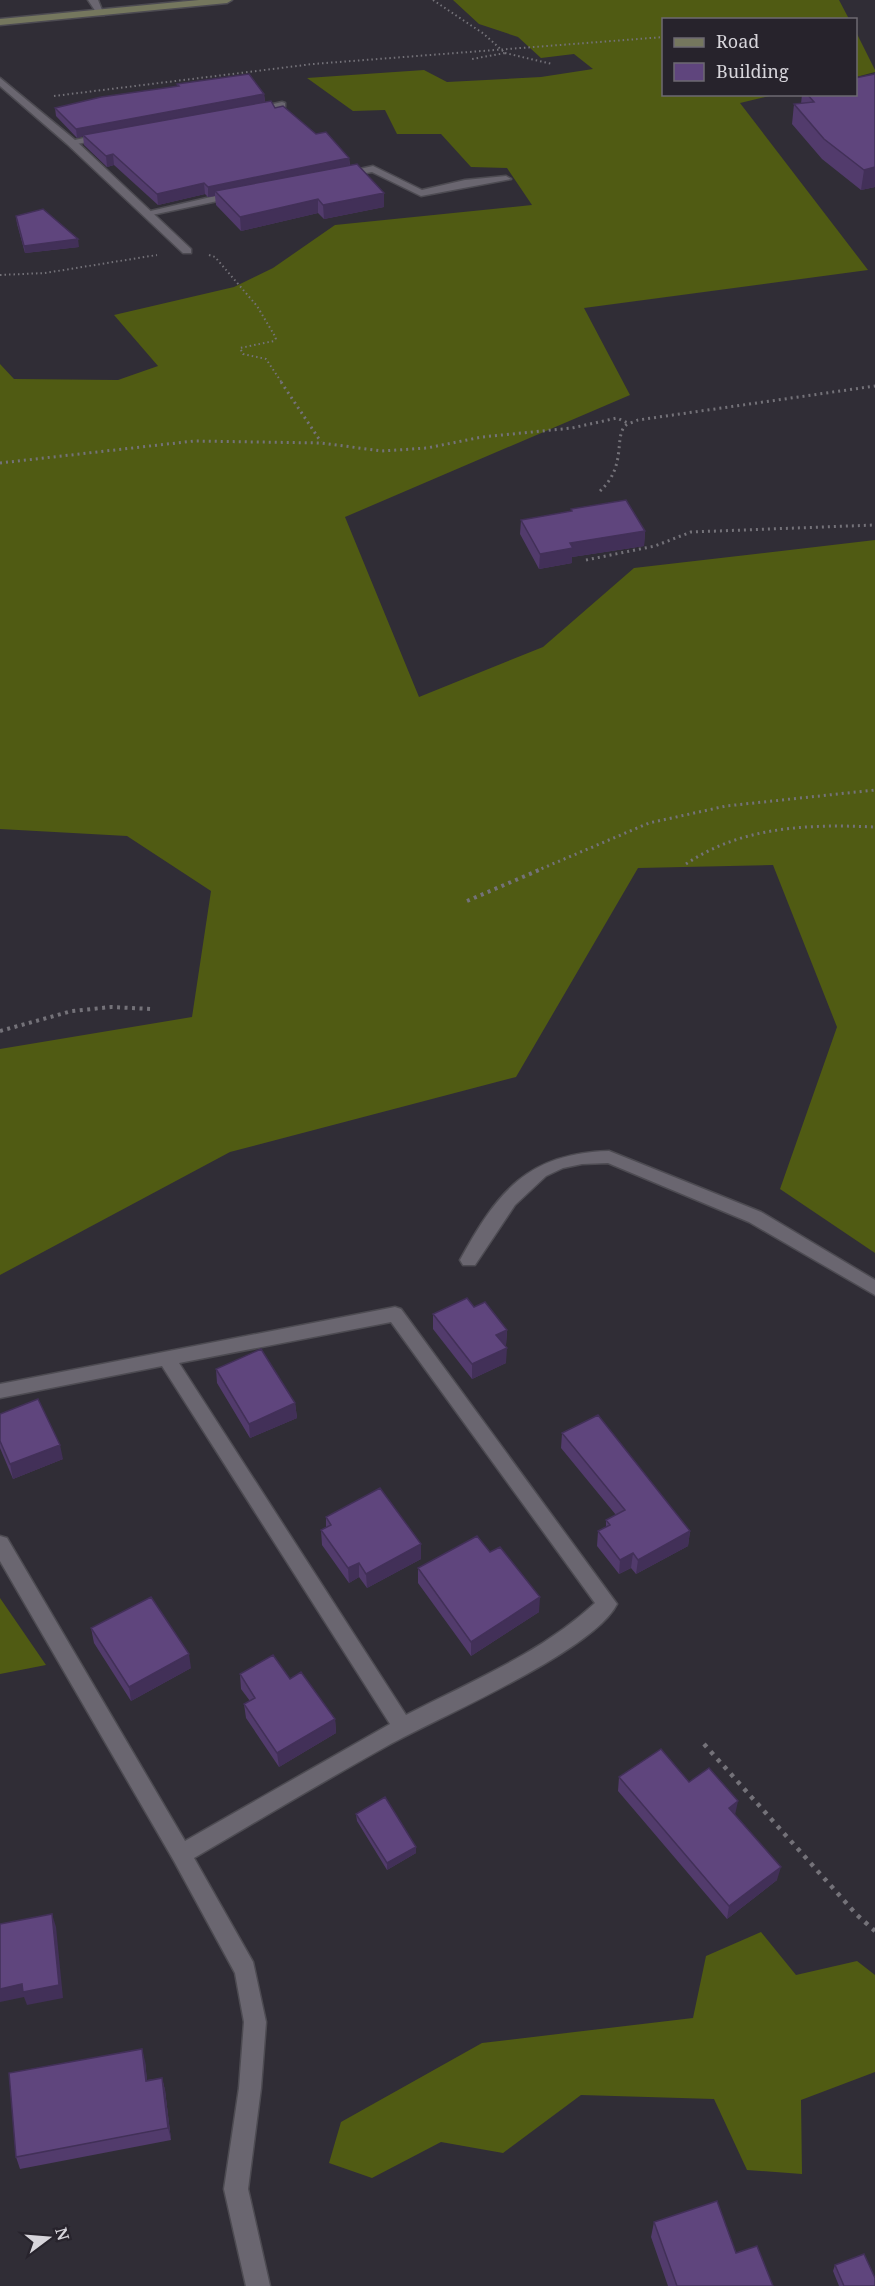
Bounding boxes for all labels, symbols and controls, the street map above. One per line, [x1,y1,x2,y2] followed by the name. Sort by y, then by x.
[662,18,857,96] legend
[716,29,759,53] text: Road
[716,59,789,83] text: Building
[18,2208,78,2268] north arrow
[50,2225,75,2243] text: N

